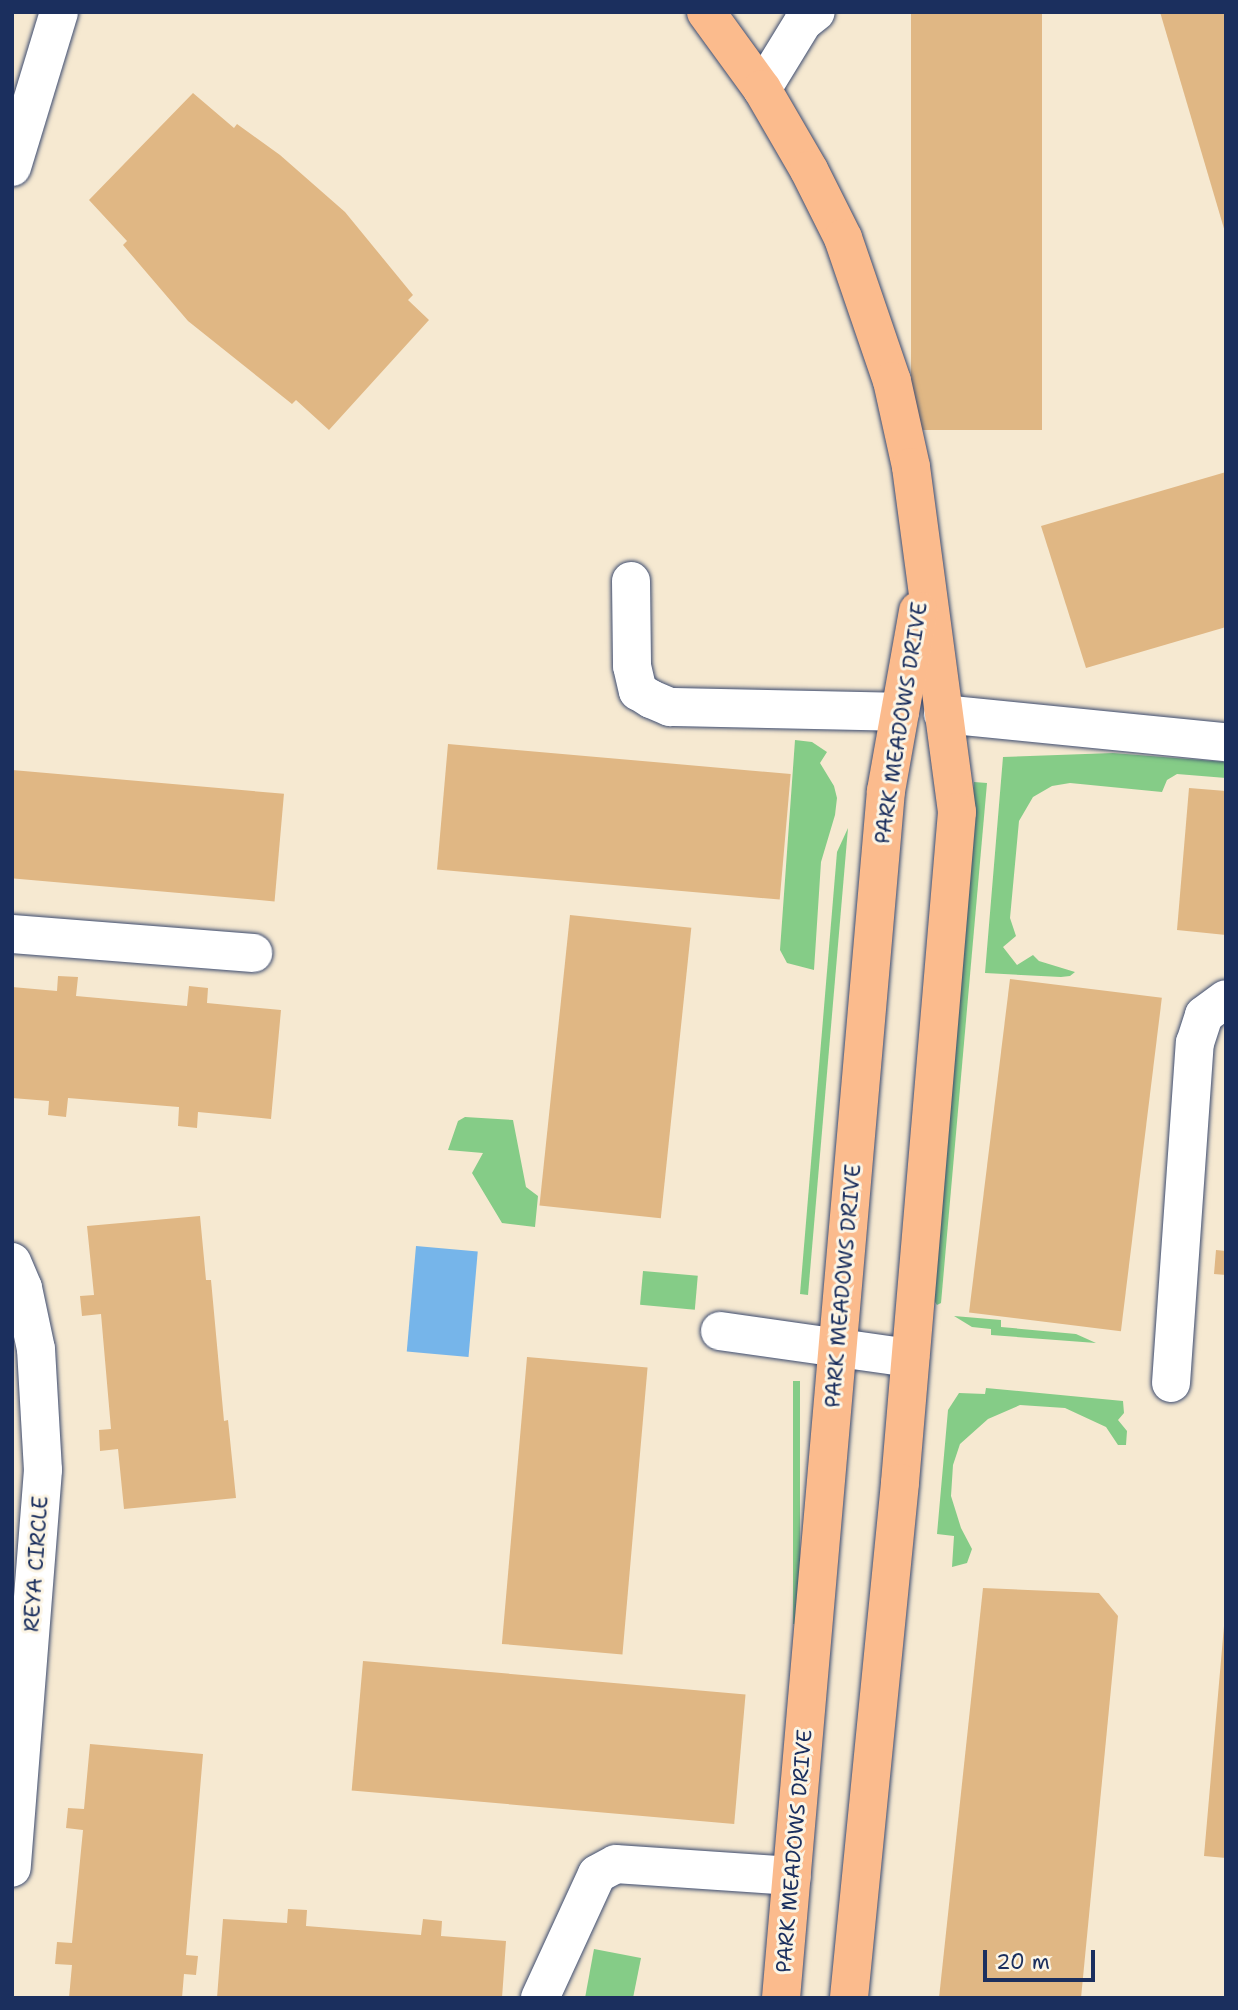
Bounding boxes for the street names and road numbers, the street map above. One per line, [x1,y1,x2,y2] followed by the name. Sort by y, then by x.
[869,600,933,846] street label: PARK MEADOWS DRIVE
[820,1163,866,1409] street label: PARK MEADOWS DRIVE
[19,1495,53,1633] street label: REYA CIRCLE
[771,1728,817,1974] street label: PARK MEADOWS DRIVE

